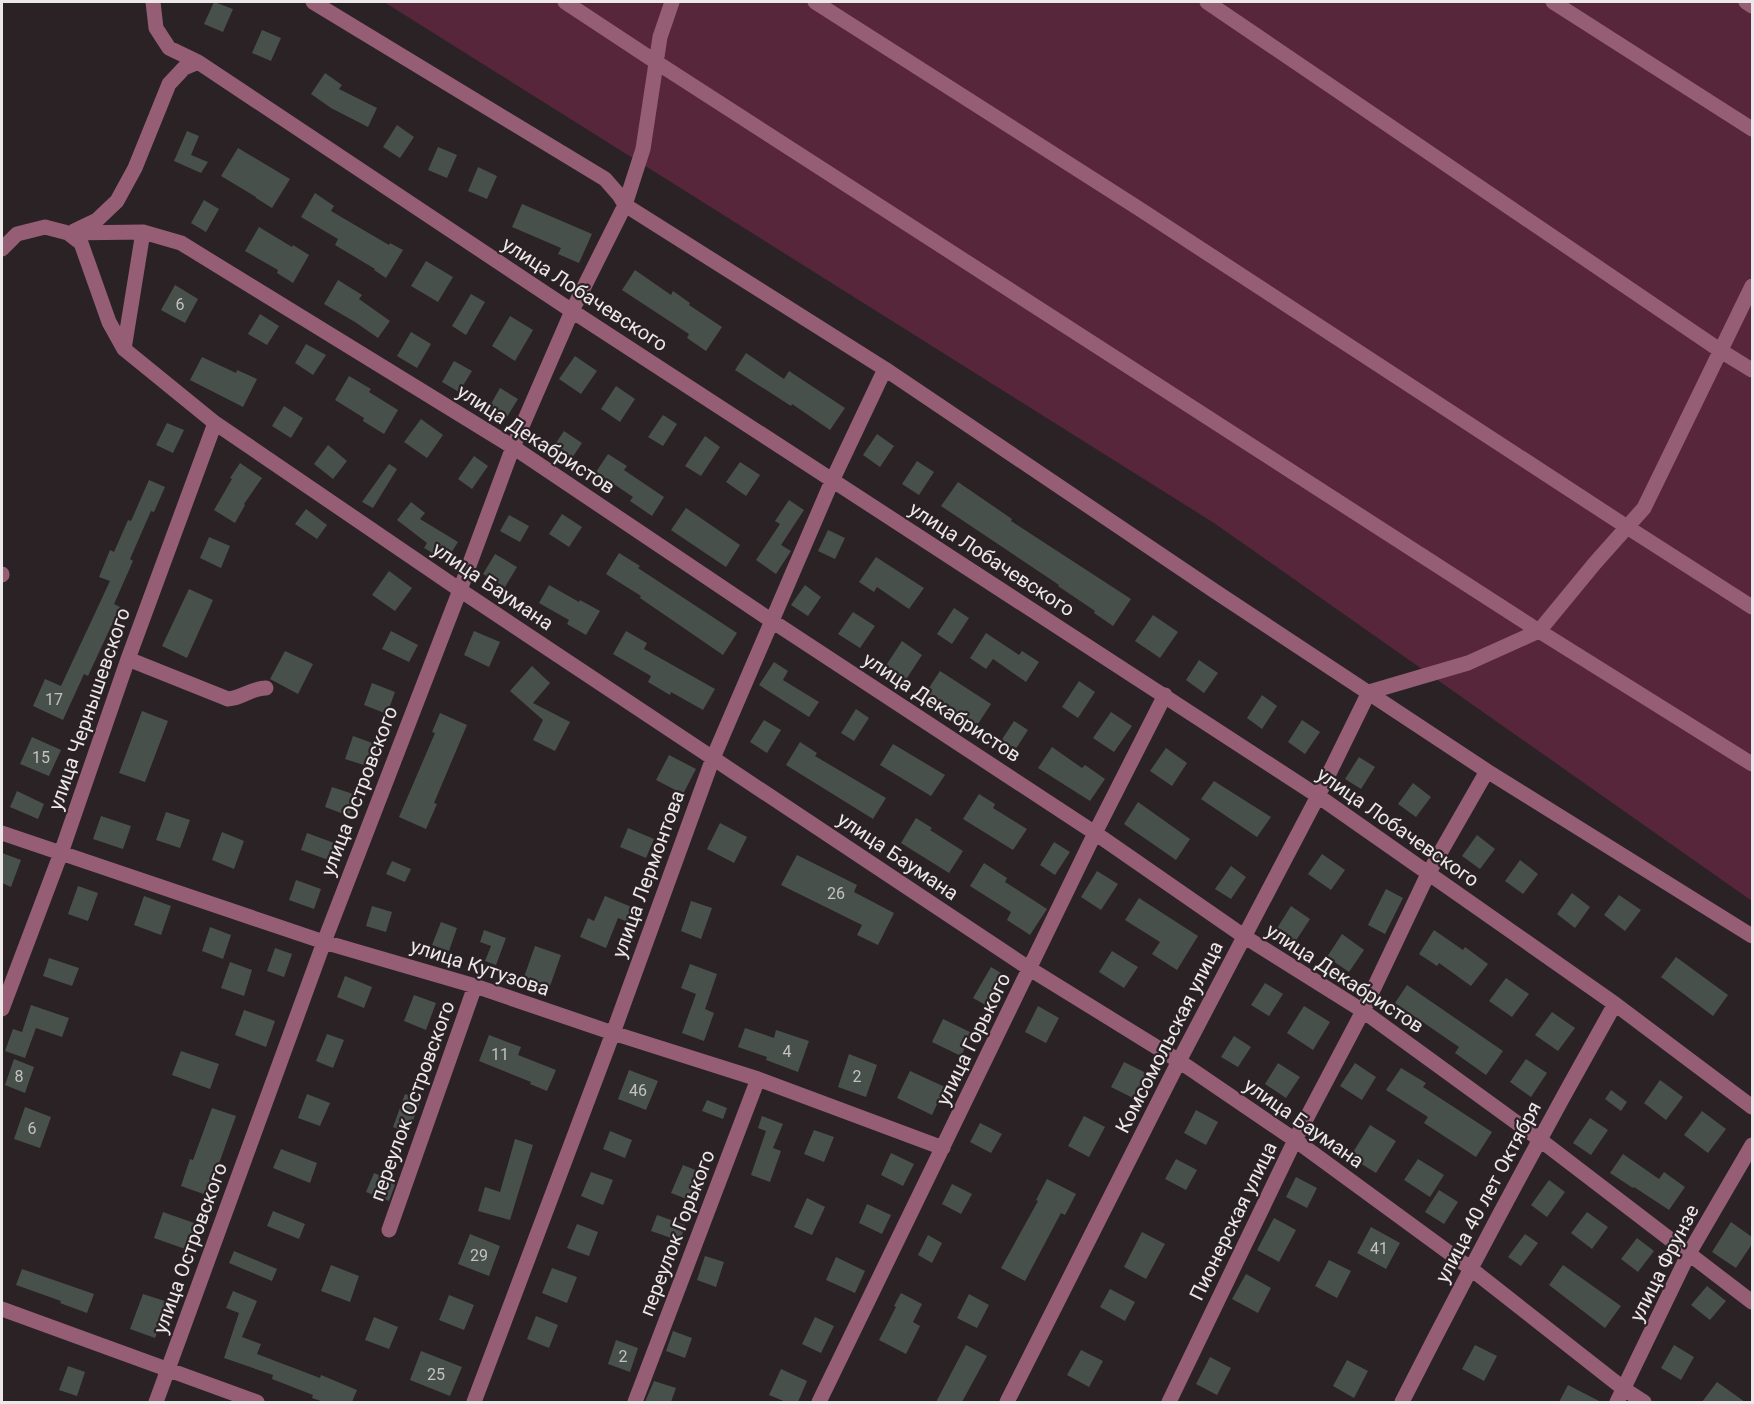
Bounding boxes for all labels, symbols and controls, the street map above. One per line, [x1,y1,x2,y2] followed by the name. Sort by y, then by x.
[498,232,672,356] street label: улица Лобачевского
[176,295,185,314] house number: 6
[453,379,619,499] street label: улица Декабристов
[905,497,1079,621] street label: улица Лобачевского
[428,537,558,635] street label: улица Баумана
[43,605,135,813] street label: улица Чернышевского
[859,647,1025,767] street label: улица Декабристов
[45,690,63,709] house number: 17
[316,703,402,879] street label: улица Островского
[32,748,50,767] house number: 15
[1312,762,1484,892] street label: улица Лобачевского
[607,787,689,961] street label: улица Лермонтова
[833,807,963,905] street label: улица Баумана
[827,884,845,903] house number: 26
[1262,918,1428,1038] street label: улица Декабристов
[407,933,553,1001] street label: улица Кутузова
[1110,937,1228,1137] street label: Комсомольская улица
[931,969,1015,1109] street label: улица Горького
[365,997,459,1205] street label: переулок Островского
[783,1042,792,1061] house number: 4
[491,1045,509,1064] house number: 11
[15,1067,24,1086] house number: 8
[853,1067,862,1086] house number: 2
[1239,1073,1369,1173] street label: улица Баумана
[629,1081,647,1100] house number: 46
[1430,1097,1546,1287] street label: улица 40 лет Октября
[28,1119,37,1138] house number: 6
[1184,1138,1282,1304] street label: Пионерская улица
[634,1147,720,1319] street label: переулок Горького
[148,1159,232,1337] street label: улица Островского
[1624,1200,1704,1326] street label: улица Фрунзе
[1370,1239,1388,1258] house number: 41
[470,1246,488,1265] house number: 29
[619,1347,628,1366] house number: 2
[427,1365,445,1384] house number: 25

